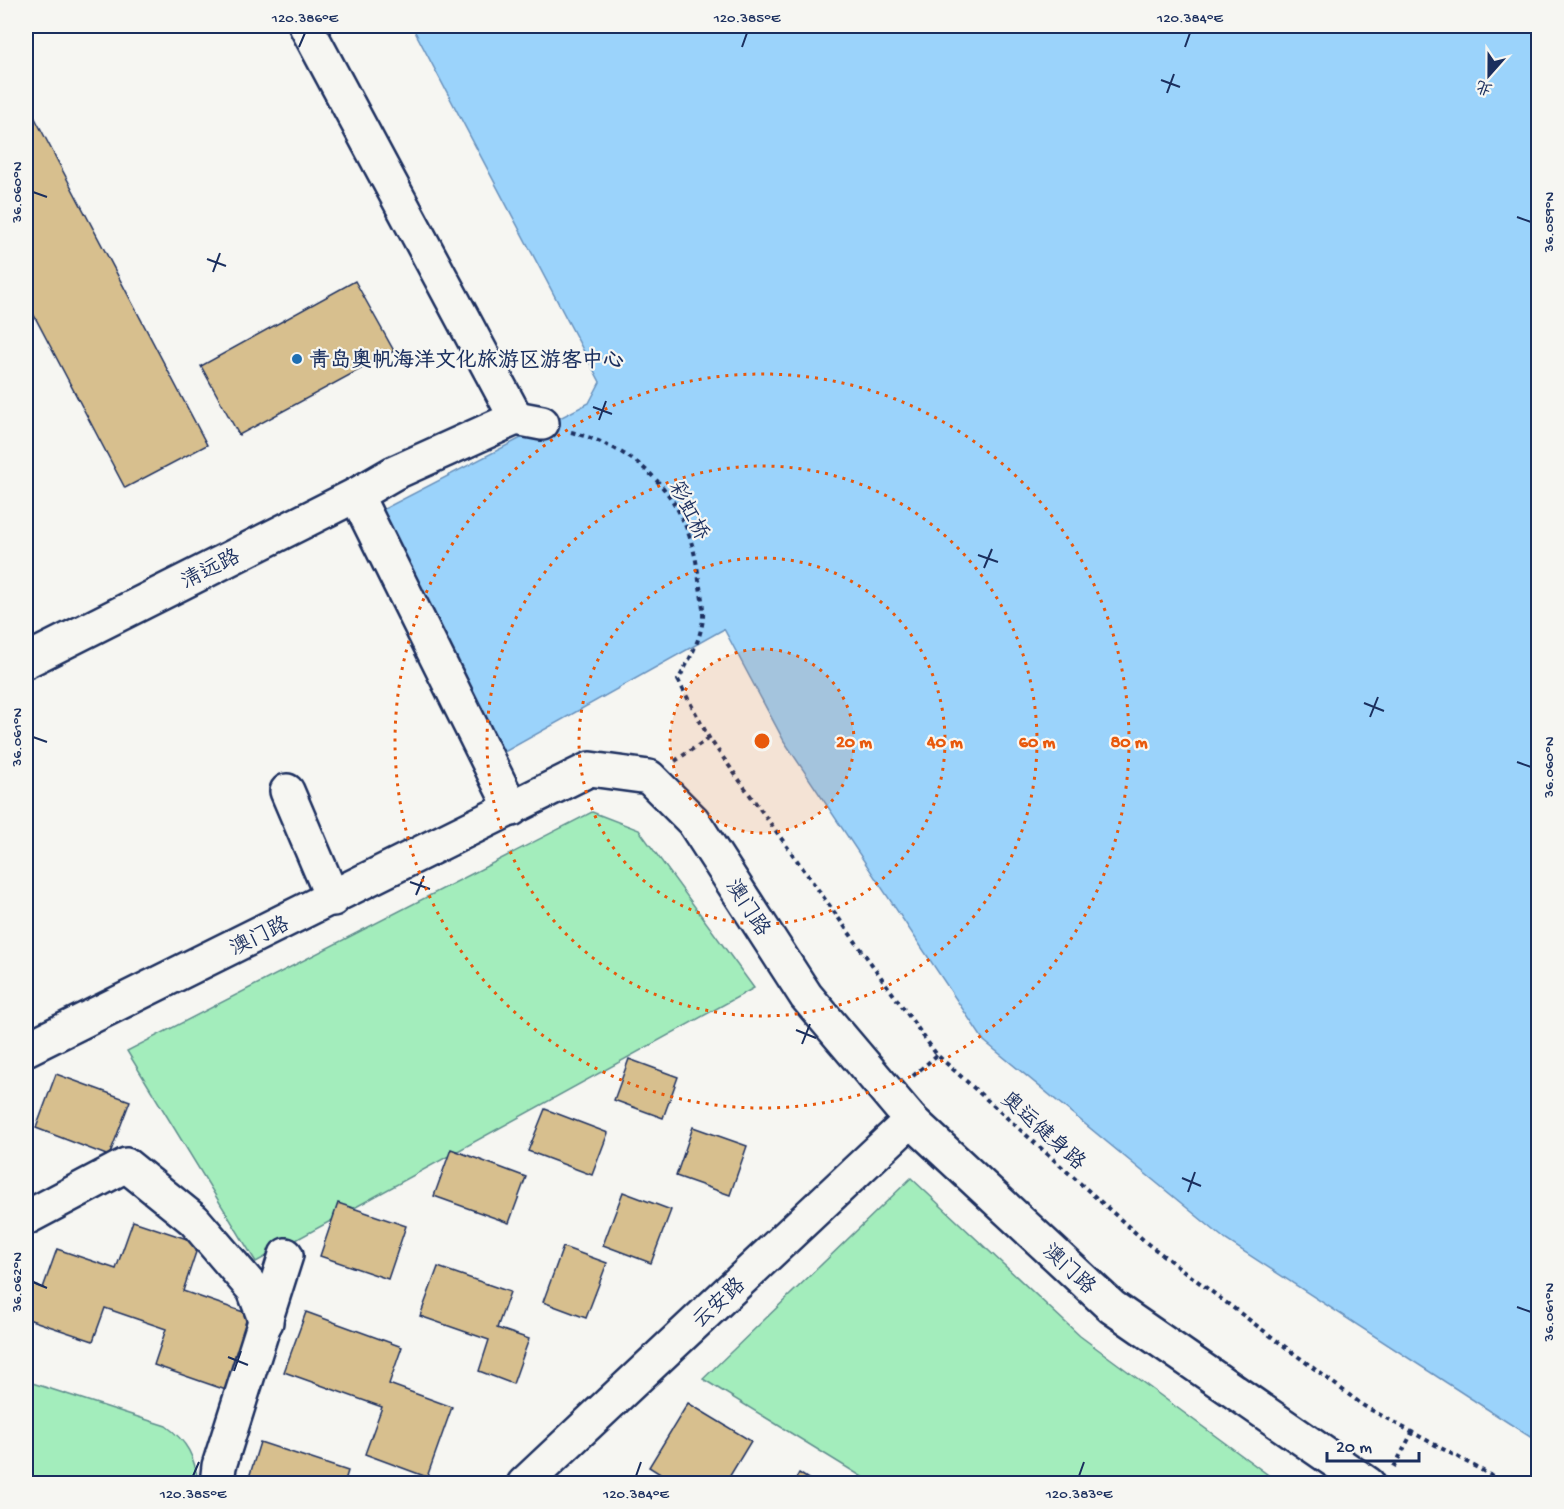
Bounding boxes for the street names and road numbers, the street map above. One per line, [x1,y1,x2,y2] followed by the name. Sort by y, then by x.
[661,477,713,545] street label: 彩虹桥
[177,544,245,597] street label: 清远路
[718,875,775,942] street label: 澳门路
[226,911,294,963] street label: 澳门路
[994,1087,1090,1177] street label: 奥运健身路
[1036,1238,1101,1301] street label: 澳门路
[687,1272,752,1335] street label: 云安路

